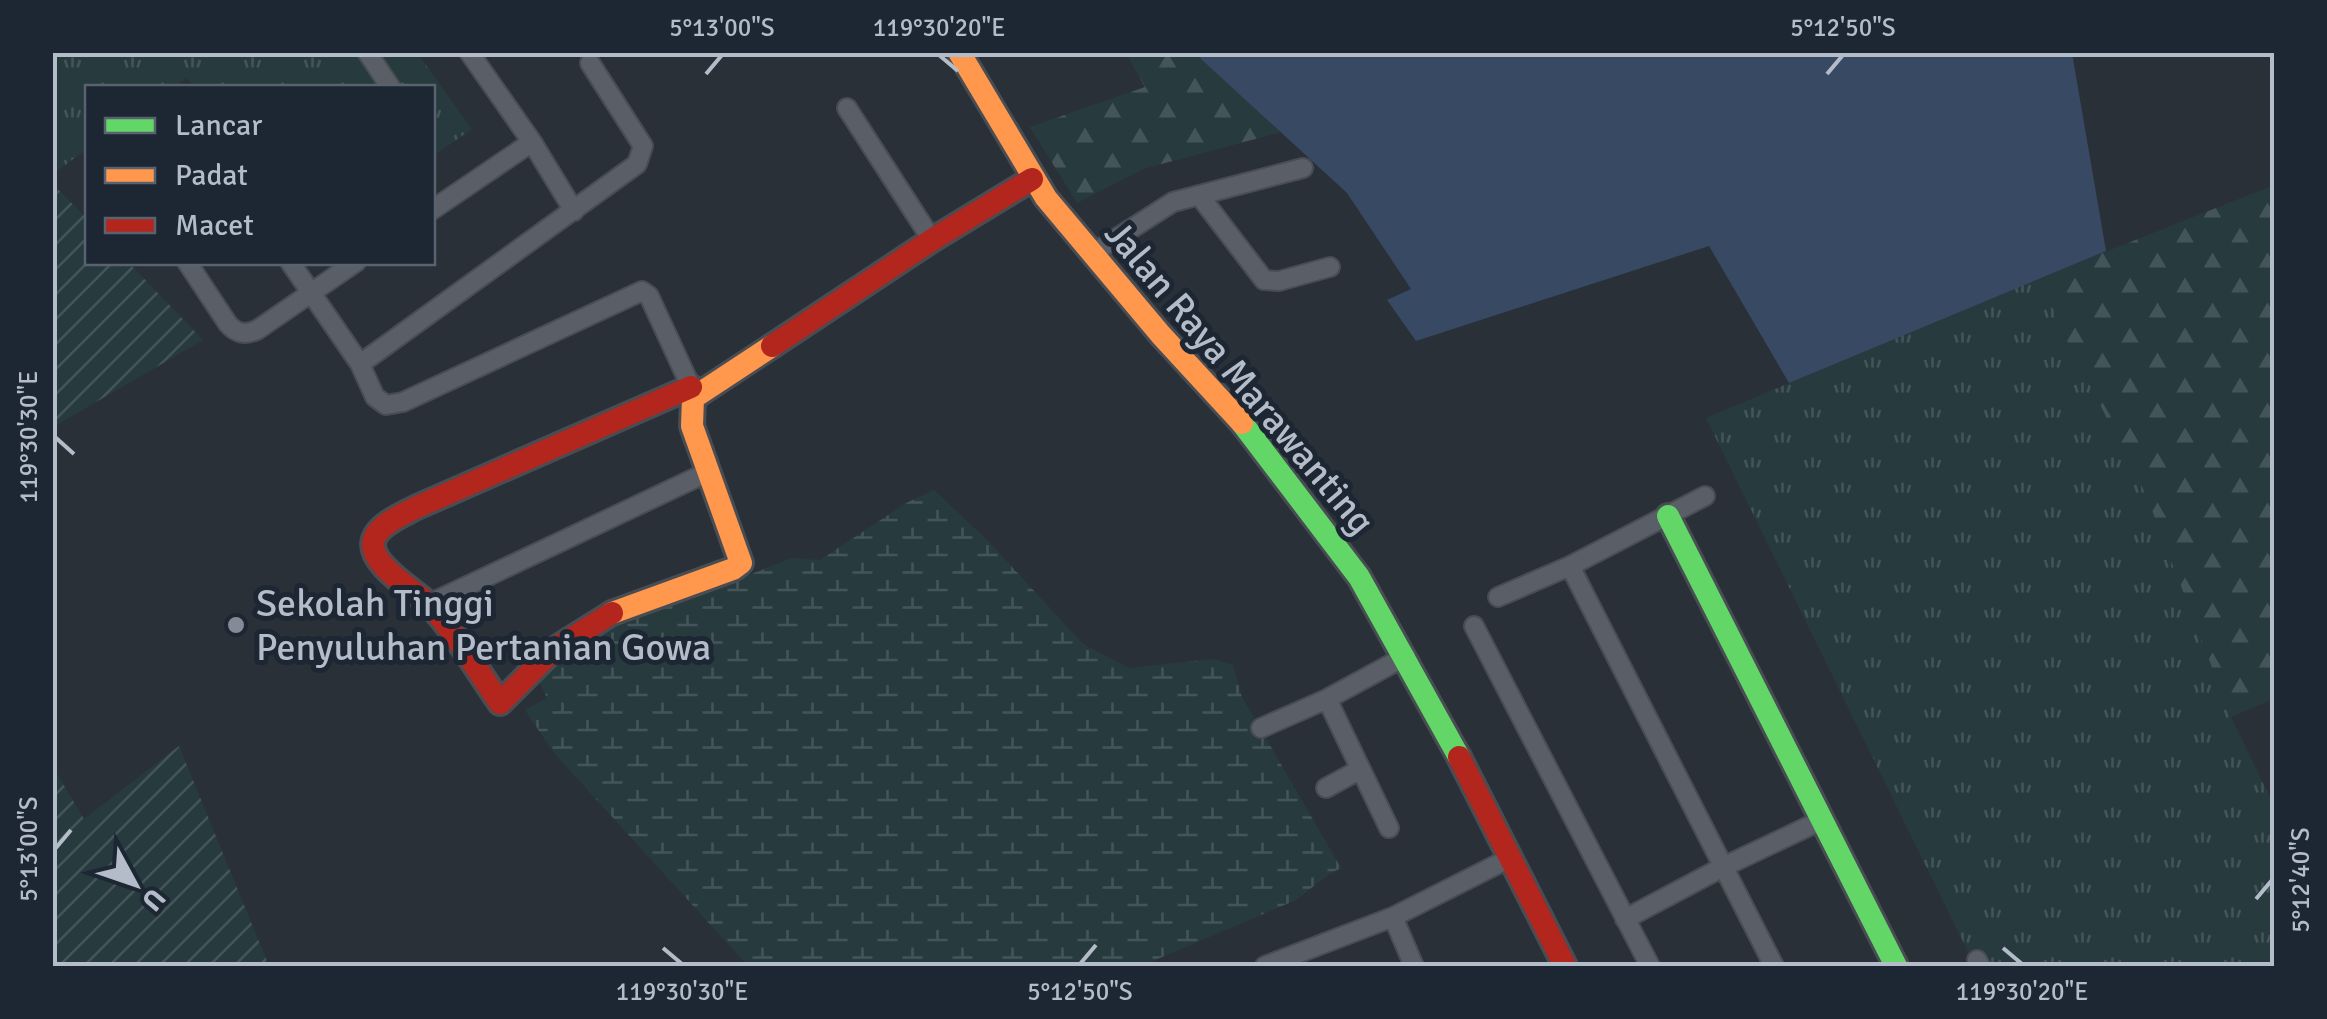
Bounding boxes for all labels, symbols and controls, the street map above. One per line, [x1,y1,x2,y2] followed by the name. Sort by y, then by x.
[669,12,775,43] text: 5°13'00"S
[873,12,1005,43] text: 119°30'20"E
[1790,12,1896,43] text: 5°12'50"S
[85,85,435,265] legend
[175,107,262,144] text: Lancar
[175,157,248,194] text: Padat
[175,207,254,244] text: Macet
[1095,211,1385,544] street label: Jalan Raya Marawanting
[13,371,44,503] text: 119°30'30"E
[256,580,711,671] place label: Sekolah Tinggi Penyuluhan Pertanian Gowa
[225,614,247,636] marker: Sekolah Tinggi Penyuluhan Pertanian Gowa
[13,796,44,902] text: 5°13'00"S
[2285,827,2316,933] text: 5°12'40"S
[85,834,185,934] north arrow
[134,881,172,918] text: U
[616,976,748,1007] text: 119°30'30"E
[1027,976,1133,1007] text: 5°12'50"S
[1956,976,2088,1007] text: 119°30'20"E

